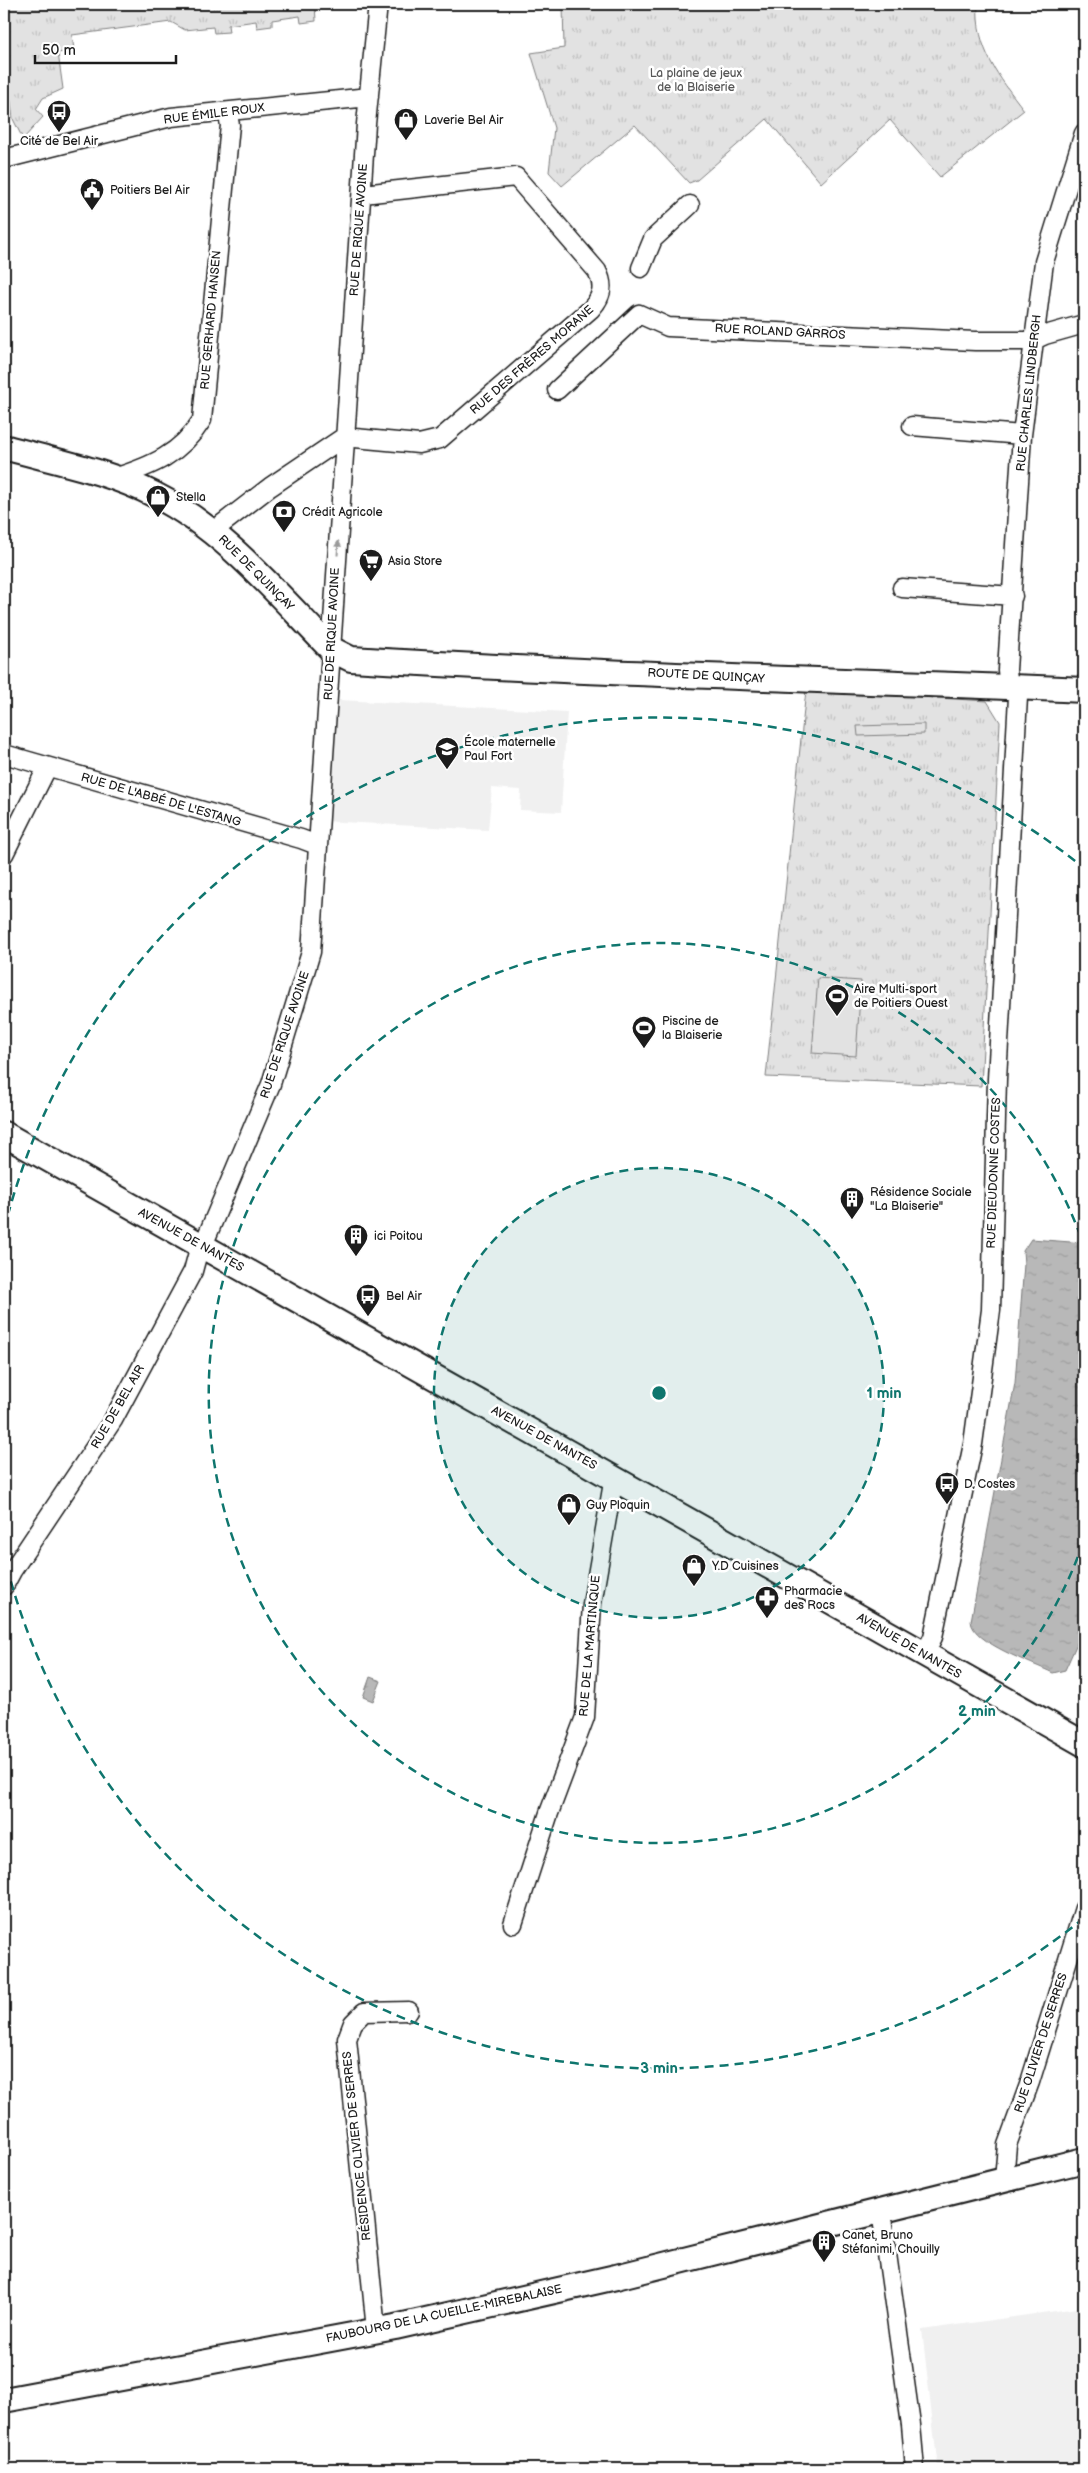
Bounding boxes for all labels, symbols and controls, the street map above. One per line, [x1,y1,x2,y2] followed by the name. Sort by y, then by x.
[35,32,176,64] scale bar
[42,41,76,60] text: 50 m
[650,66,743,95] park label: La plaine de jeux de la Blaiserie
[46,99,72,133] bus stop icon: Cité de Bel Air
[163,99,265,128] street label: RUE ÉMILE ROUX
[393,107,419,141] shop icon: Laverie Bel Air
[424,113,504,128] place label: Laverie Bel Air
[20,134,99,149] place label: Cité de Bel Air
[347,163,371,297] street label: RUE DE RIQUE AVOINE
[79,177,105,211] public building icon: Poitiers Bel Air
[110,183,190,198] place label: Poitiers Bel Air
[197,250,225,390] street label: RUE GERHARD HANSEN
[466,301,597,418] street label: RUE DES FRÈRES MORANE
[1013,314,1045,472] street label: RUE CHARLES LINDBERGH
[714,321,846,343] street label: RUE ROLAND GARROS
[145,484,171,518] shop icon: Stella
[176,490,206,505] place label: Stella
[271,499,297,533] bank icon: Crédit Agricole
[302,505,383,520] place label: Crédit Agricole
[215,532,298,615] street label: RUE DE QUINÇAY
[334,540,342,556] one-way arrow
[358,548,384,582] supermarket icon: Asia Store
[388,554,442,569] place label: Asia Store
[321,567,343,701] street label: RUE DE RIQUE AVOINE
[647,665,766,687] street label: ROUTE DE QUINÇAY
[464,734,556,764] place label: École maternelle Paul Fort
[434,736,460,770] school or university icon: École maternelle Paul Fort
[79,769,243,830] street label: RUE DE L'ABBÉ DE L'ESTANG
[257,969,313,1101] street label: RUE DE RIQUE AVOINE
[854,982,948,1011] place label: Aire Multi-sport de Poitiers Ouest
[824,983,850,1017] sports icon: Aire Multi-sport de Poitiers Ouest
[662,1014,722,1043] place label: Piscine de la Blaiserie
[631,1015,657,1049] sports icon: Piscine de la Blaiserie
[983,1097,1004,1249] street label: RUE DIEUDONNÉ COSTES
[870,1185,972,1214] place label: Résidence Sociale "La Blaiserie"
[839,1186,865,1220] building icon: Résidence Sociale "La Blaiserie"
[136,1205,246,1275] street label: AVENUE DE NANTES
[343,1223,369,1257] building icon: ici Poitou
[374,1229,423,1244] place label: ici Poitou
[355,1283,381,1317] bus stop icon: Bel Air
[386,1289,422,1304] place label: Bel Air
[88,1362,148,1452] street label: RUE DE BEL AIR
[650,1384,668,1402] centre of rings
[866,1384,902,1403] text: 1 min
[489,1403,599,1473] street label: AVENUE DE NANTES
[934,1471,960,1505] bus stop icon: D. Costes
[964,1477,1015,1492] place label: D. Costes
[556,1492,582,1526] shop icon: Guy Ploquin
[586,1498,650,1513] place label: Guy Ploquin
[681,1553,707,1587] shop icon: Y.D Cuisines
[711,1559,779,1574] place label: Y.D Cuisines
[576,1575,604,1717] street label: RUE DE LA MARTINIQUE
[784,1584,842,1613] place label: Pharmacie des Rocs
[754,1585,780,1619] pharmacy icon: Pharmacie des Rocs
[854,1610,964,1682] street label: AVENUE DE NANTES
[958,1702,996,1721] text: 2 min
[1011,1971,1071,2115] street label: RUE OLIVIER DE SERRES
[339,2051,374,2241] street label: RÉSIDENCE OLIVIER DE SERRES
[640,2059,678,2078] text: 3 min
[842,2228,940,2257] place label: Canet, Bruno Stéfanimi, Chouilly
[811,2229,837,2263] building icon: Canet, Bruno Stéfanimi, Chouilly
[325,2282,563,2346] street label: FAUBOURG DE LA CUEILLE-MIREBALAISE

